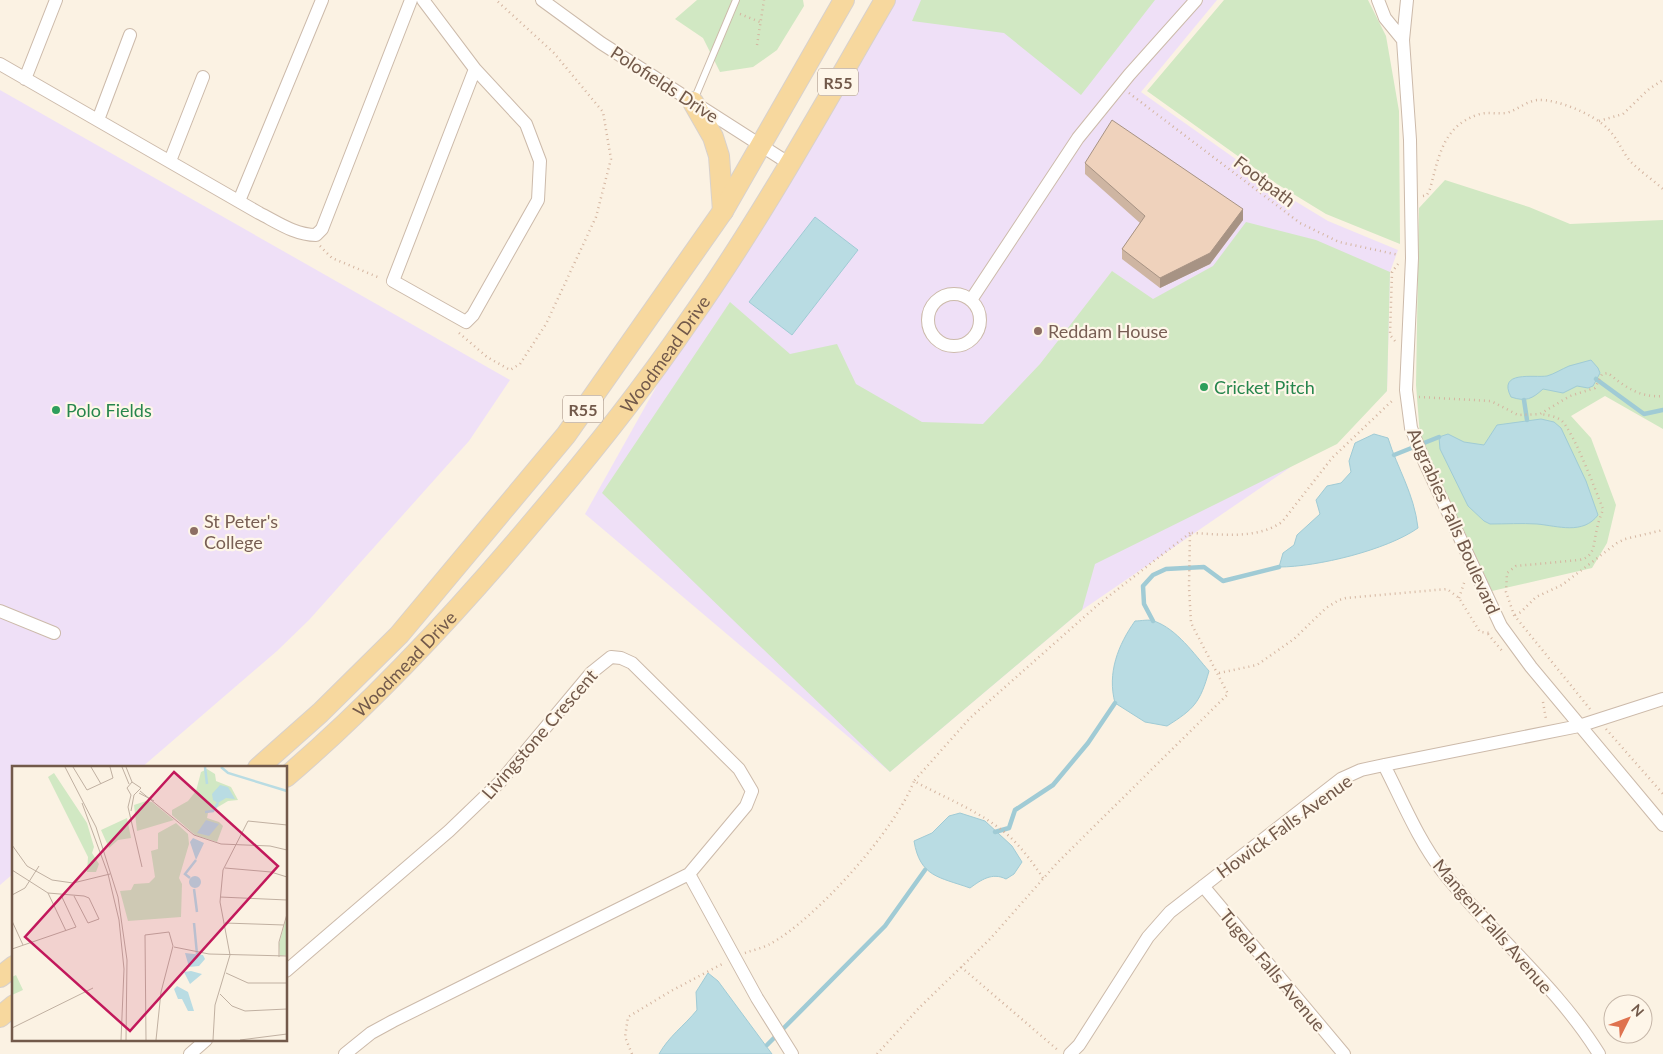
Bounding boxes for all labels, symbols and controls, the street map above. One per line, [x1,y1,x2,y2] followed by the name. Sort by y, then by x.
[607,41,723,127] street label: Polofields Drive
[818,68,858,95] road number: R55
[1230,151,1300,211] street label: Footpath
[615,291,714,417] street label: Woodmead Drive
[1048,320,1168,342] place label: Reddam House
[1032,325,1044,337] marker: Reddam House
[1214,376,1315,398] place label: Cricket Pitch
[1198,381,1210,393] marker: Cricket Pitch
[563,396,603,422] road number: R55
[66,399,152,421] place label: Polo Fields
[50,404,62,416] marker: Polo Fields
[1403,425,1505,617] street label: Augrabies Falls Boulevard
[204,510,278,553] place label: St Peter's College
[188,525,200,537] marker: St Peter's College
[348,606,461,721] street label: Woodmead Drive
[477,664,602,803] street label: Livingstone Crescent
[12,766,288,1042] inset map
[1212,769,1356,883] street label: Howick Falls Avenue
[1429,854,1557,998] street label: Mangeni Falls Avenue
[1215,904,1331,1036] street label: Tugela Falls Avenue
[1603,994,1653,1044] north arrow
[1628,1000,1648,1020] text: N

